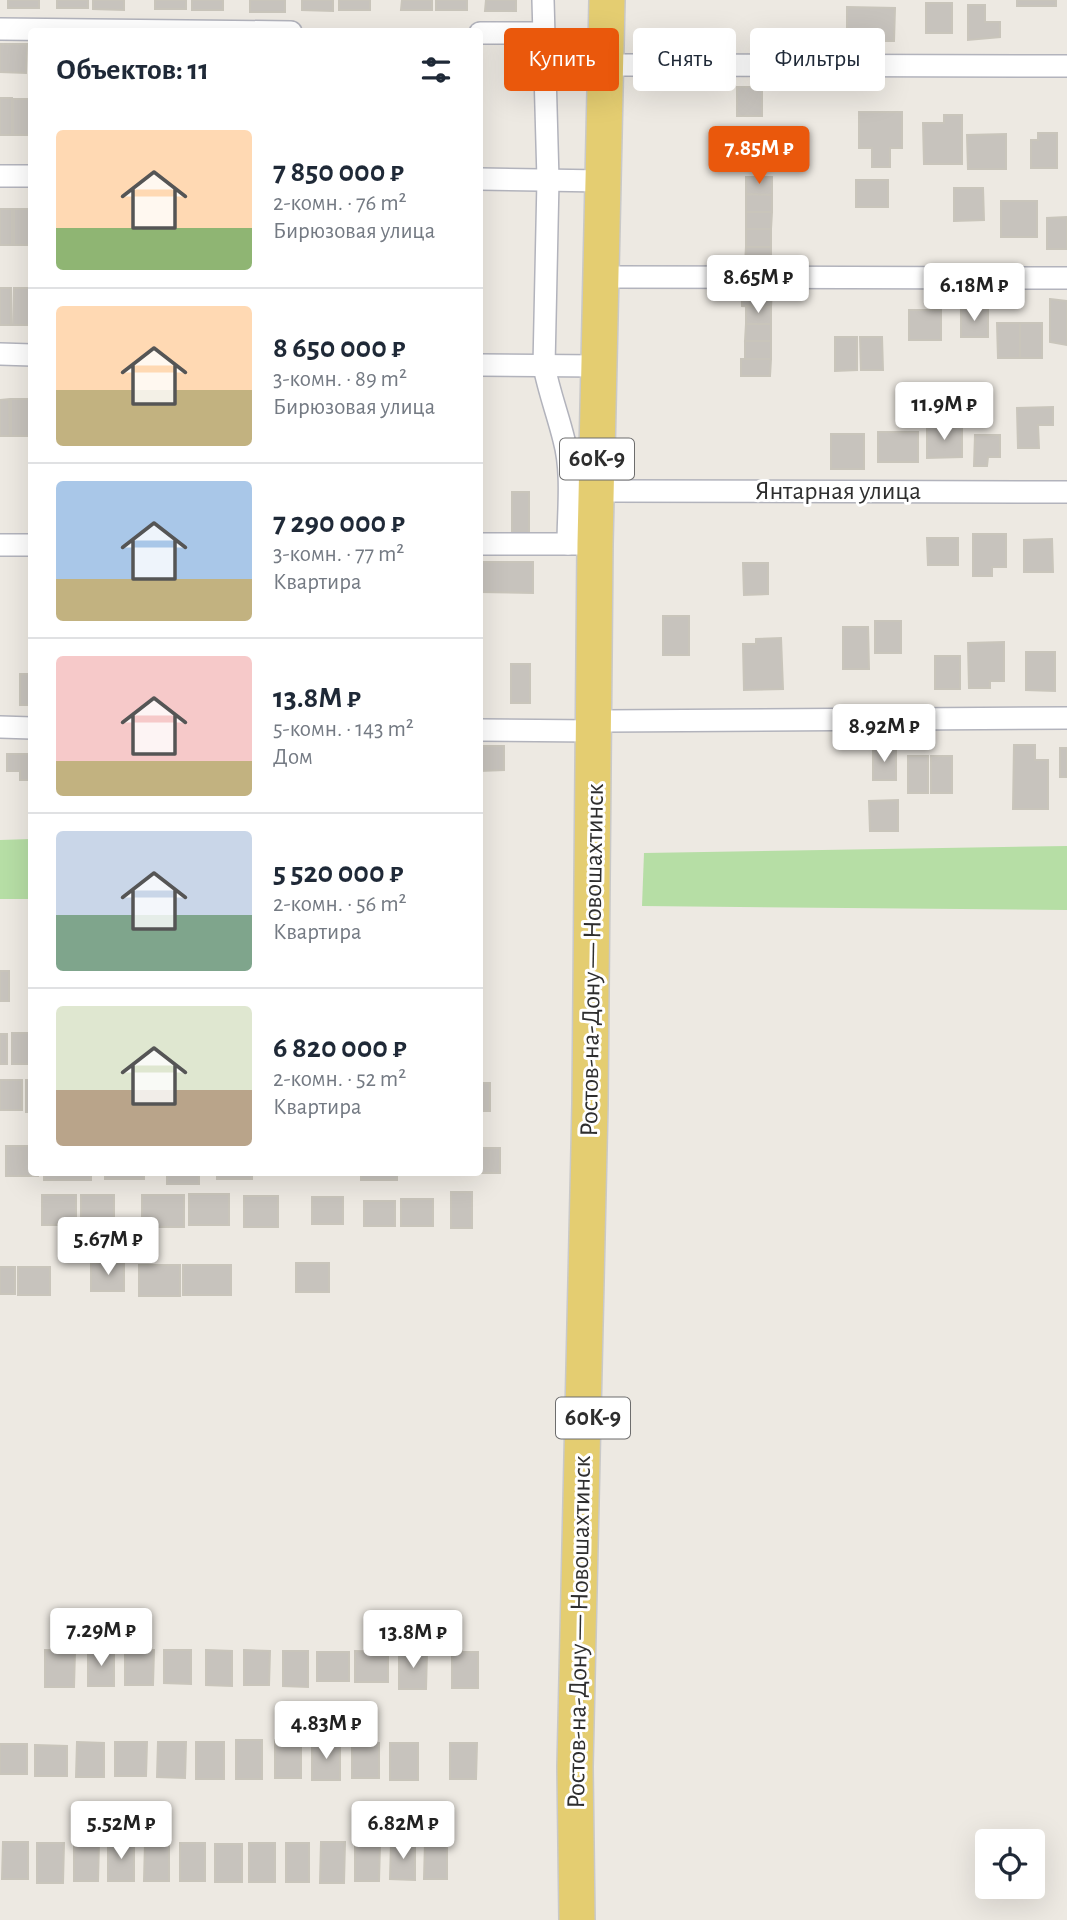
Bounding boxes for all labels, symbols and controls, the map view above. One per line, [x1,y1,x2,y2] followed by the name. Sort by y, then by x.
[504,28,619,91] chip: Купить
[633,28,736,91] chip: Снять
[750,28,885,91] chip: Фильтры
[417,51,455,89] icon: filters
[56,55,209,85] text: Объектов: 11
[694,127,824,186] pin: 7.85M ₽
[724,137,794,160] text: 7.85M ₽
[273,157,404,187] text: 7 850 000 ₽
[112,158,196,242] icon: home
[273,192,407,215] text: 2-комн. · 76 m²
[273,220,435,243] text: Бирюзовая улица
[693,256,823,315] pin: 8.65M ₽
[909,264,1039,323] pin: 6.18M ₽
[723,266,793,289] text: 8.65M ₽
[940,274,1008,297] text: 6.18M ₽
[273,333,405,363] text: 8 650 000 ₽
[112,334,196,418] icon: home
[273,368,407,391] text: 3-комн. · 89 m²
[879,382,1009,442] pin: 11.9M ₽
[911,393,977,416] text: 11.9M ₽
[273,396,435,419] text: Бирюзовая улица
[560,438,634,480] road number: 60К-9
[755,478,921,504] street label: Янтарная улица
[273,508,405,538] text: 7 290 000 ₽
[112,509,196,593] icon: home
[273,543,404,566] text: 3-комн. · 77 m²
[273,571,361,594] text: Квартира
[273,683,361,713] text: 13.8M ₽
[112,684,196,768] icon: home
[819,704,949,764] pin: 8.92M ₽
[848,715,920,738] text: 8.92M ₽
[273,718,414,741] text: 5-комн. · 143 m²
[273,746,313,769] text: Дом
[576,783,608,1137] street label: Ростов-на-Дону — Новошахтинск
[273,858,403,888] text: 5 520 000 ₽
[112,859,196,943] icon: home
[273,893,407,916] text: 2-комн. · 56 m²
[273,921,361,944] text: Квартира
[273,1033,407,1063] text: 6 820 000 ₽
[112,1034,196,1118] icon: home
[273,1068,406,1091] text: 2-комн. · 52 m²
[273,1096,361,1119] text: Квартира
[43,1218,173,1277] pin: 5.67M ₽
[74,1228,142,1251] text: 5.67M ₽
[556,1398,630,1438] road number: 60К-9
[563,1455,595,1809] street label: Ростов-на-Дону — Новошахтинск
[36,1608,166,1668] pin: 7.29M ₽
[348,1610,478,1670] pin: 13.8M ₽
[66,1619,136,1642] text: 7.29M ₽
[379,1621,447,1644] text: 13.8M ₽
[261,1702,391,1761] pin: 4.83M ₽
[291,1712,361,1735] text: 4.83M ₽
[56,1801,186,1861] pin: 5.52M ₽
[338,1801,468,1861] pin: 6.82M ₽
[87,1812,155,1835] text: 5.52M ₽
[367,1812,439,1835] text: 6.82M ₽
[975,1829,1045,1899] map controls
[975,1829,1045,1899] button: locate

